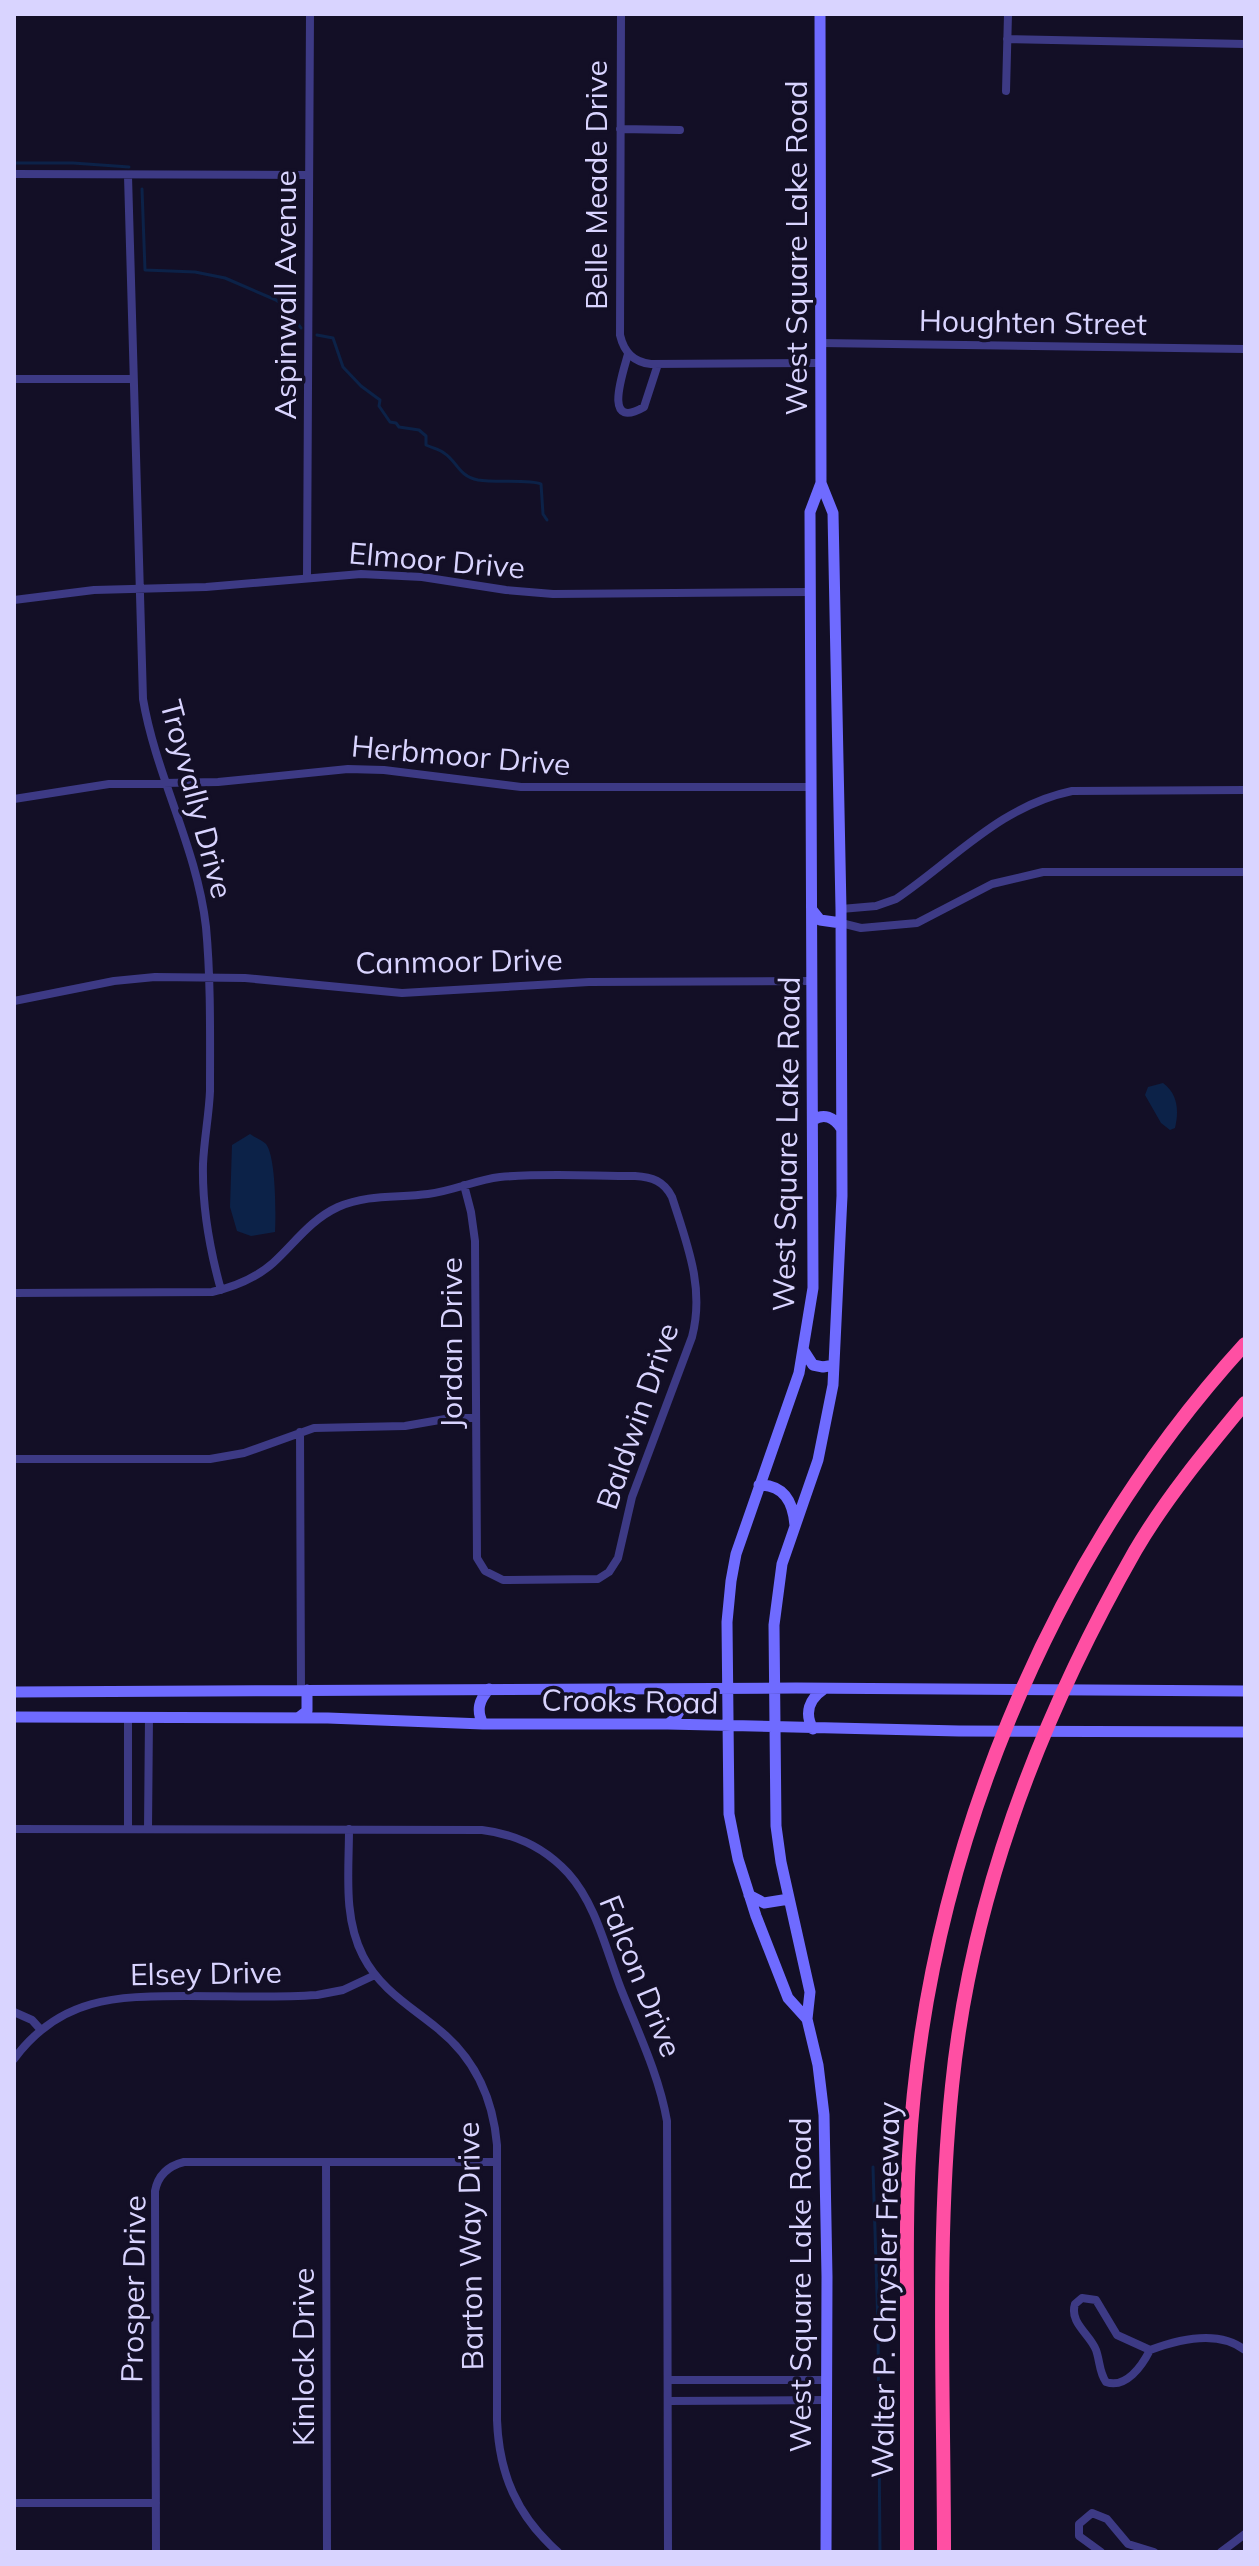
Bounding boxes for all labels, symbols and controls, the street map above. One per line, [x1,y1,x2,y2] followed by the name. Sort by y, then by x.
[577,60,615,310] street label: Belle Meade Drive
[777,81,815,415] street label: West Square Lake Road
[266,170,304,420] street label: Aspinwall Avenue
[919,301,1147,343] street label: Houghten Street
[347,533,527,587] street label: Elmoor Drive
[152,696,242,902] street label: Troyvally Drive
[350,726,572,784] street label: Herbmoor Drive
[355,940,563,982] street label: Canmoor Drive
[764,976,808,1312] street label: West Square Lake Road
[432,1257,470,1429] street label: Jordan Drive
[587,1318,687,1514] street label: Baldwin Drive
[541,1680,719,1722] street label: Crooks Road
[591,1890,691,2062] street label: Falcon Drive
[130,1953,282,1993] street label: Elsey Drive
[863,2101,907,2479] street label: Walter P. Chrysler Freeway
[781,2118,819,2452] street label: West Square Lake Road
[449,2121,491,2371] street label: Barton Way Drive
[112,2195,154,2383] street label: Prosper Drive
[284,2268,322,2446] street label: Kinlock Drive

